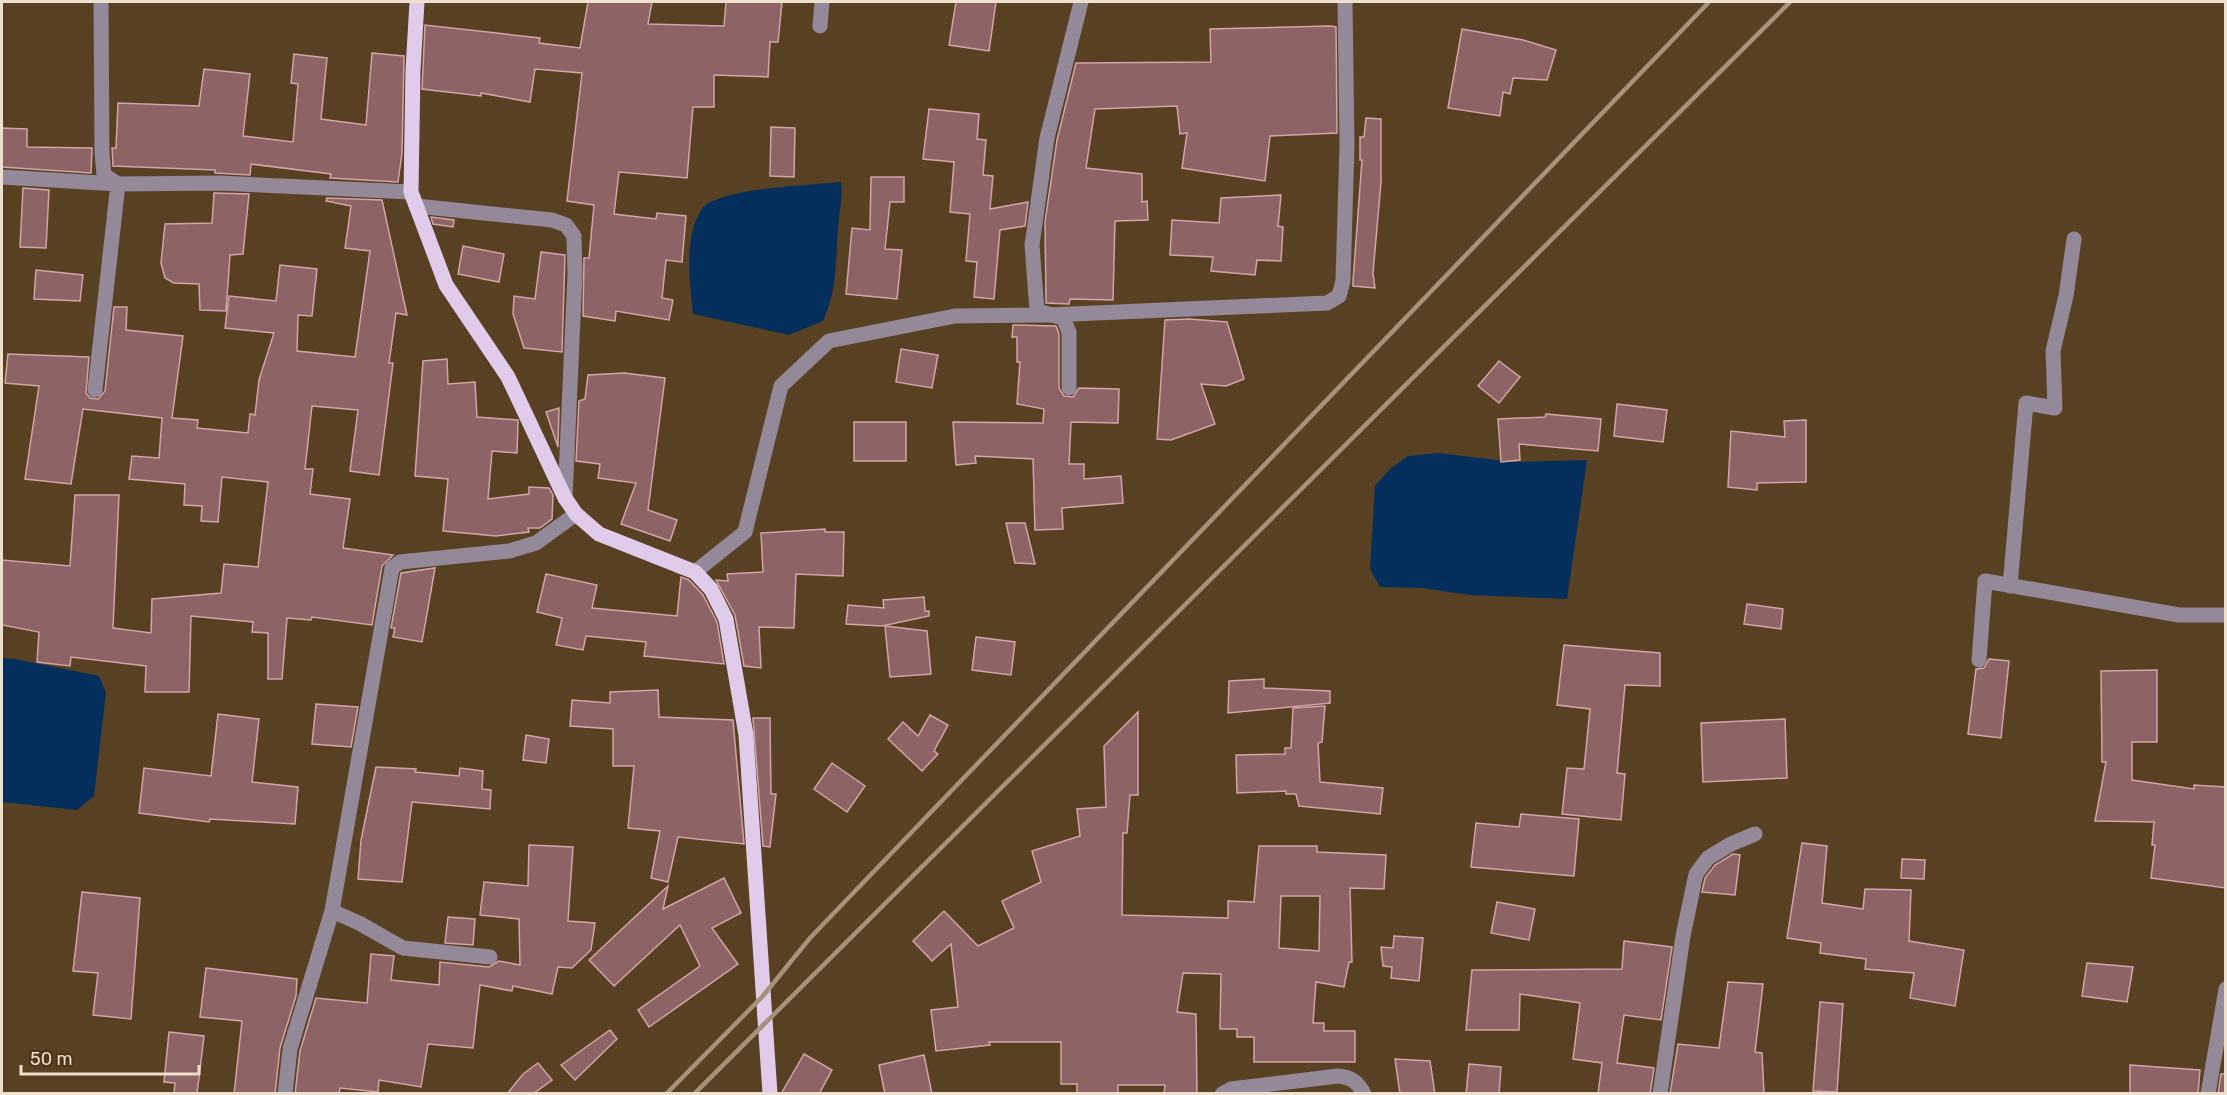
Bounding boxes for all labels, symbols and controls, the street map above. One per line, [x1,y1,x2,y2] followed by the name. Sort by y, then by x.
[21,1038,200,1076] scale bar
[30,1048,73,1070] text: 50 m

